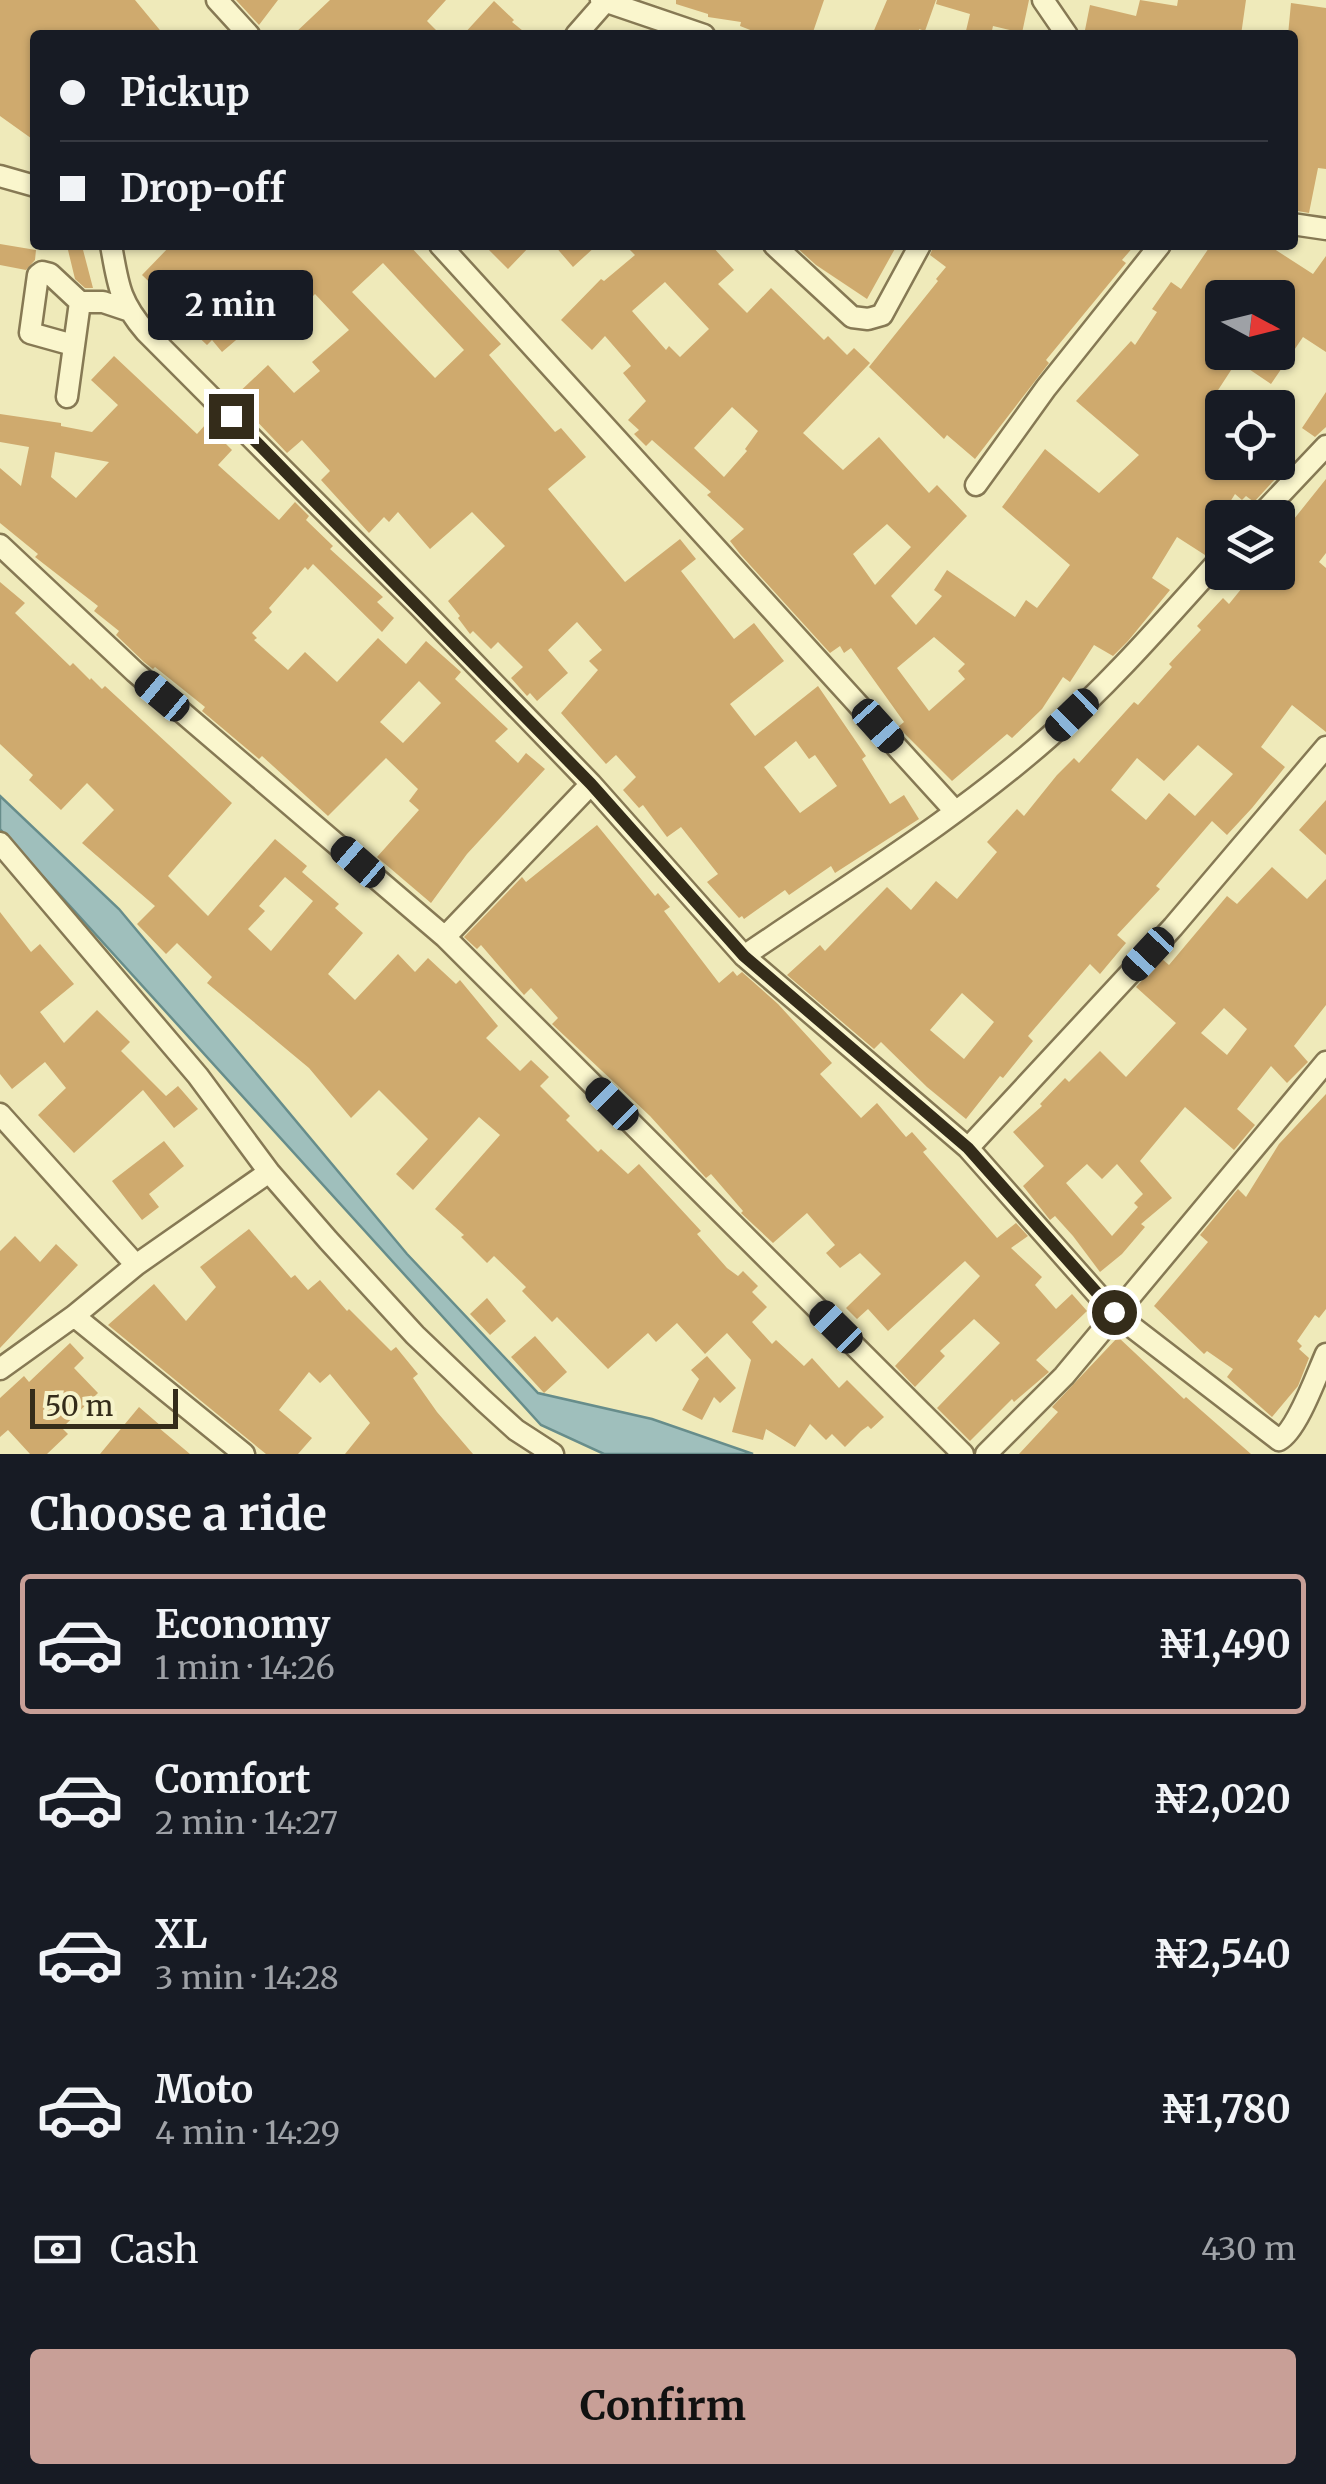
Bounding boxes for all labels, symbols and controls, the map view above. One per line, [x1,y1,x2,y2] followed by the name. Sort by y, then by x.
[120,69,250,116] text: Pickup
[120,165,285,212] text: Drop-off
[148,271,314,341] callout: 2 min
[1205,280,1295,370] north arrow
[1205,280,1295,590] map controls
[185,285,276,325] text: 2 min
[1205,390,1295,480] button: locate
[209,394,254,439] route end
[1205,500,1295,590] button: layers
[129,665,195,727] car
[1040,683,1104,747] car
[847,694,909,758] car
[326,831,390,893] car
[1117,922,1179,986] car
[580,1072,644,1136] car
[1092,1290,1137,1335] route start
[804,1295,868,1359] car
[30,1384,178,1428] scale bar
[45,1388,113,1424] text: 50 m
[30,1486,327,1542] text: Choose a ride
[35,1599,125,1689] icon: car
[155,1601,330,1648] text: Economy
[1158,1621,1291,1668] text: ₦1,490
[155,1648,335,1688] text: 1 min · 14:26
[35,1754,125,1844] icon: car
[155,1756,311,1803] text: Comfort
[1153,1776,1291,1823] text: ₦2,020
[155,1803,338,1843] text: 2 min · 14:27
[35,1909,125,1999] icon: car
[155,1911,207,1958] text: XL
[1153,1931,1291,1978] text: ₦2,540
[155,1958,339,1998] text: 3 min · 14:28
[35,2064,125,2154] icon: car
[155,2066,253,2113] text: Moto
[1160,2086,1291,2133] text: ₦1,780
[155,2113,340,2153] text: 4 min · 14:29
[30,2222,85,2277] icon: cash
[110,2226,199,2273] text: Cash
[1201,2229,1296,2269] text: 430 m
[30,2349,1296,2464] button: Confirm

